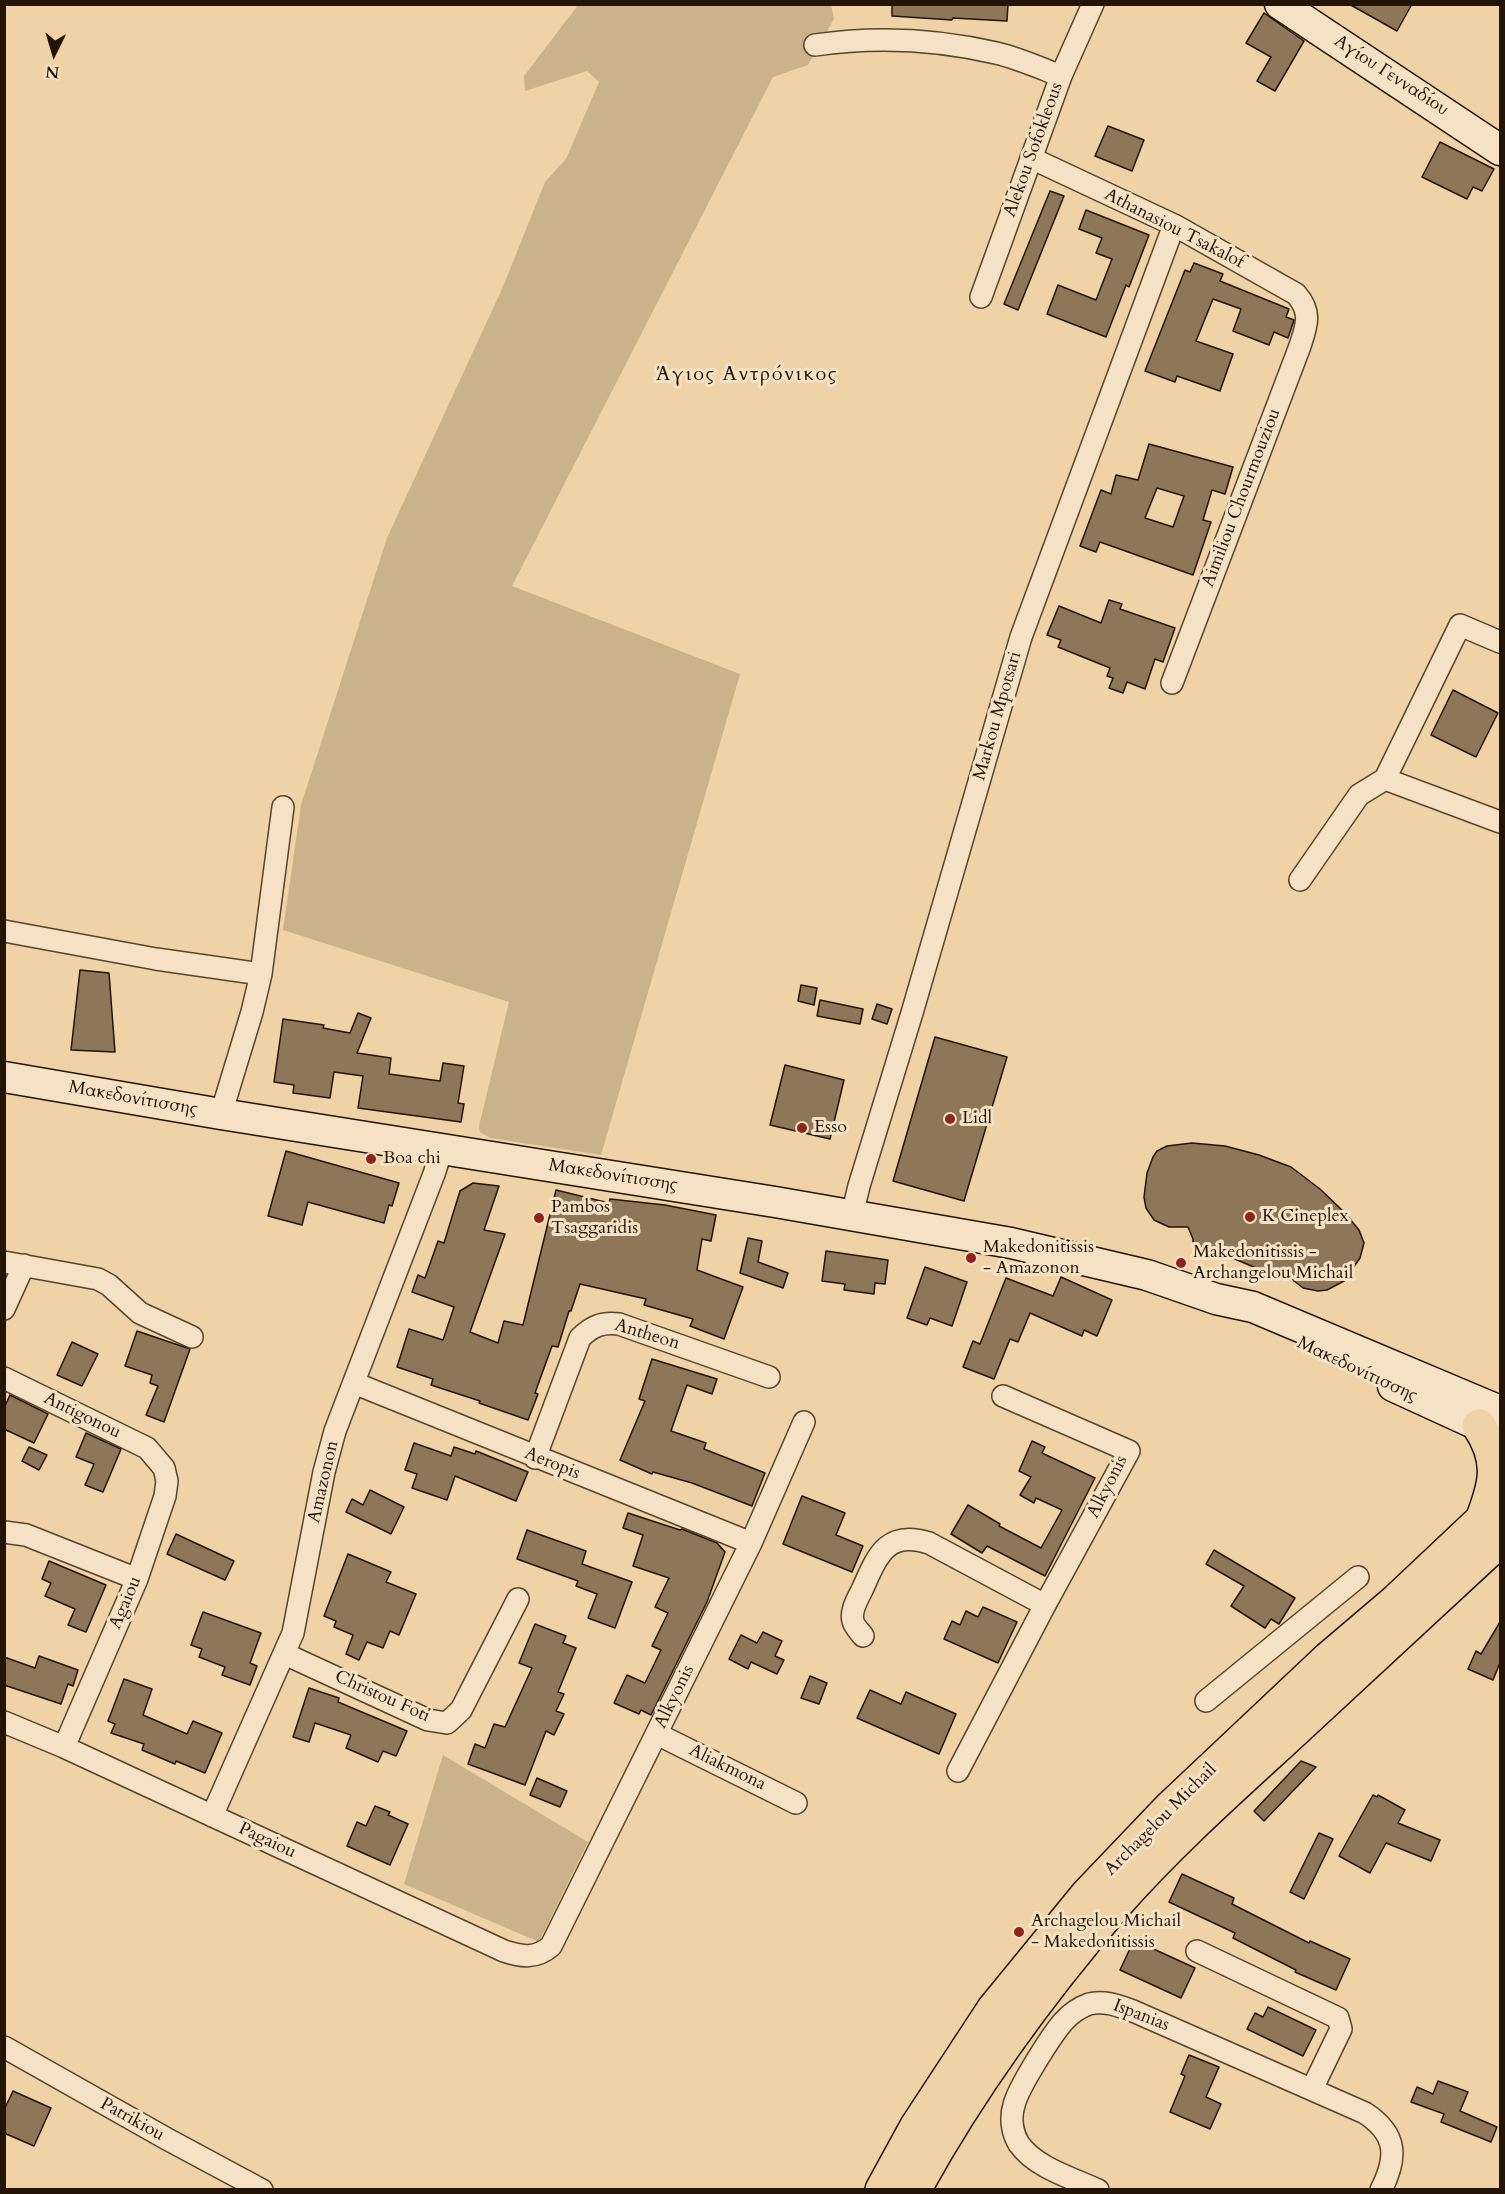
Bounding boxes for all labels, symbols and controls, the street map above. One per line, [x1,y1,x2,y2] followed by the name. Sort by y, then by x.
[24,24,84,84] north arrow
[1330,31,1452,121] street label: Αγίου Γενναδίου
[45,60,60,83] text: N
[1000,80,1068,220] street label: Alekou Sofokleous
[1101,184,1247,274] street label: Athanasiou Tsakalof
[656,363,838,387] district label: Άγιος Αντρόνικος
[1198,406,1286,590] street label: Aimiliou Chourmouziou
[969,649,1027,783] street label: Markou Mpotsari
[67,1077,199,1121] street label: Μακεδονίτισσης
[962,1108,992,1130] place label: Lidl
[943,1112,957,1126] marker: Lidl
[814,1117,847,1139] place label: Esso
[795,1121,809,1135] marker: Esso
[383,1148,441,1170] place label: Boa chi
[364,1152,378,1166] marker: Boa chi
[547,1155,679,1197] street label: Μακεδονίτισσης
[551,1197,638,1240] place label: Pambos Tsaggaridis
[1262,1206,1349,1228] place label: K Cineplex
[1243,1210,1257,1224] marker: K Cineplex
[532,1211,546,1225] marker: Pambos Tsaggaridis
[983,1237,1094,1280] place label: Makedonitissis - Amazonon
[1193,1242,1353,1284] place label: Makedonitissis - Archangelou Michail
[964,1251,978,1265] marker: Makedonitissis - Amazonon
[1174,1256,1188,1270] marker: Makedonitissis - Archangelou Michail
[612,1315,682,1355] street label: Antheon
[1293,1333,1421,1407] street label: Μακεδονίτισσης
[40,1388,124,1444] street label: Antigonou
[304,1439,344,1525] street label: Amazonon
[521,1443,583,1485] street label: Aeropis
[1083,1452,1133,1522] street label: Alkyonis
[105,1573,147,1633] street label: Agaiou
[650,1662,700,1732] street label: Alkyonis
[331,1666,433,1728] street label: Christou Foti
[685,1740,769,1796] street label: Aliakmona
[1100,1759,1222,1881] street label: Archagelou Michail
[235,1818,299,1864] street label: Pagaiou
[1031,1911,1181,1954] place label: Archagelou Michail - Makedonitissis
[1012,1925,1026,1939] marker: Archagelou Michail - Makedonitissis
[1110,1995,1172,2037] street label: Ispanias
[96,2094,168,2146] street label: Patrikiou

